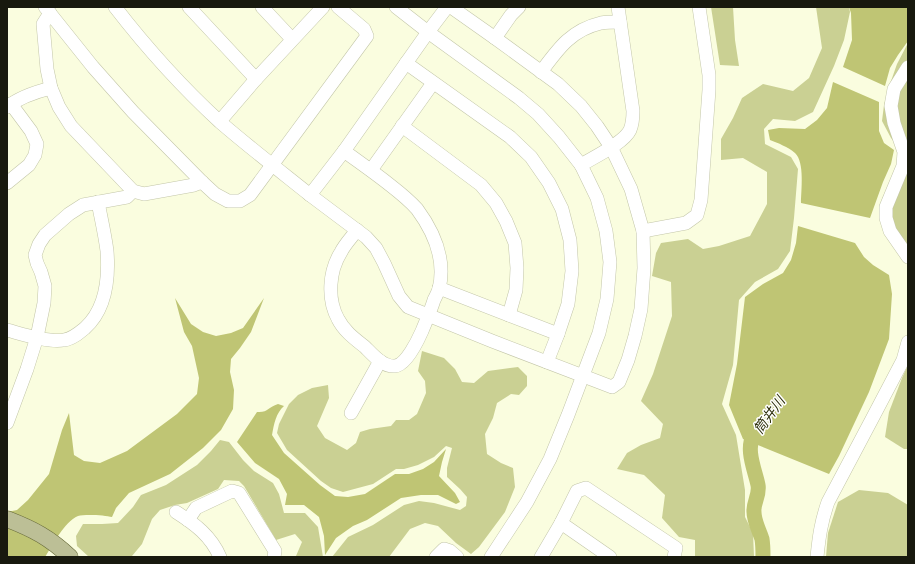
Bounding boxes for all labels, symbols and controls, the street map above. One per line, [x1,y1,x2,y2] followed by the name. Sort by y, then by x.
[749,391,790,437] water label: 筒井川

